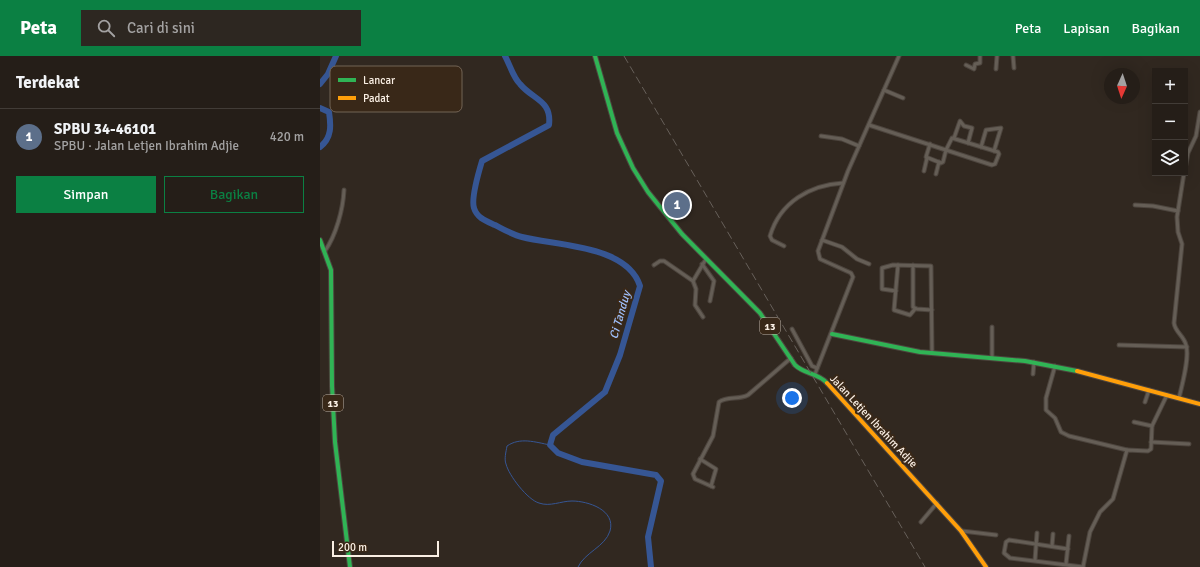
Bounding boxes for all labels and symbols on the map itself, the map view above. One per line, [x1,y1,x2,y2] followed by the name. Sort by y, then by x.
[330,66,462,112] legend
[1104,68,1140,104] north arrow
[363,74,395,87] text: Lancar
[363,92,390,105] text: Padat
[664,190,690,220] pin: 1
[606,288,635,341] water label: Ci Tanduy
[760,318,780,334] road number: 13
[827,372,920,470] street label: Jalan Letjen Ibrahim Adjie
[782,388,802,408] your location
[323,395,343,411] road number: 13
[332,539,439,558] scale bar

